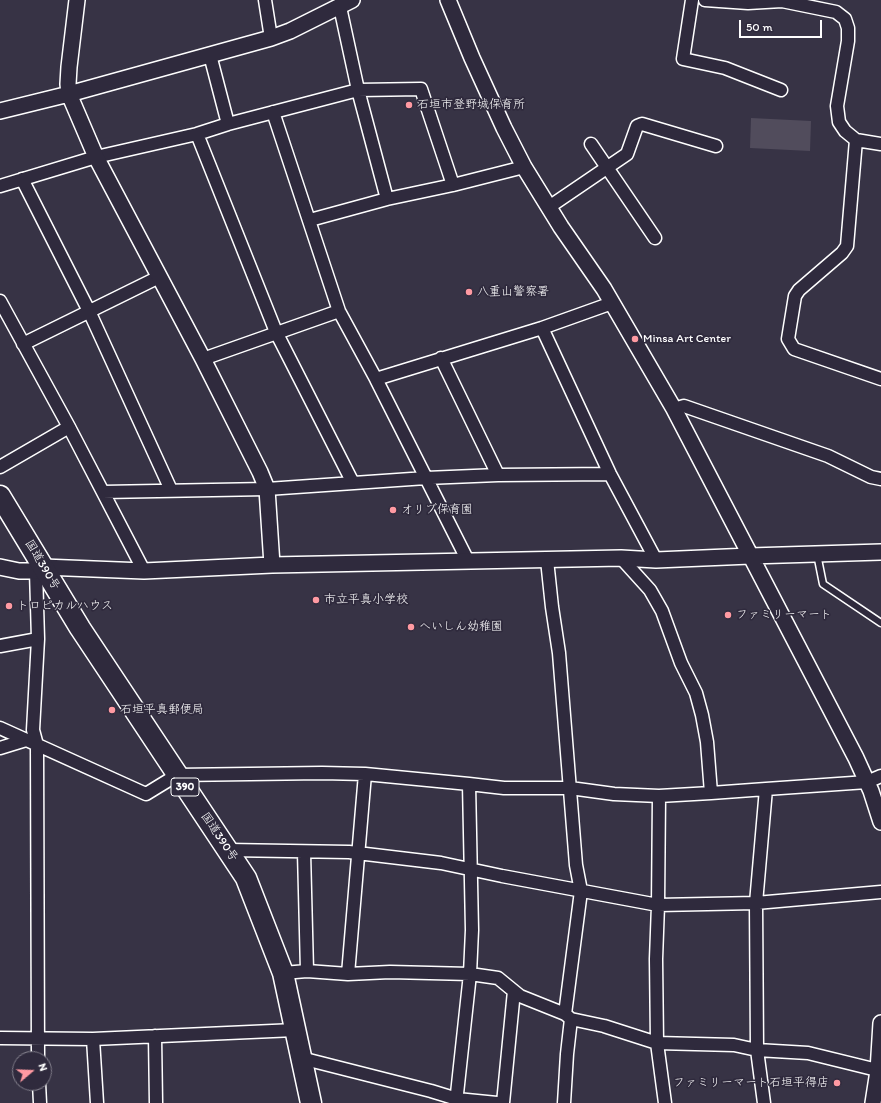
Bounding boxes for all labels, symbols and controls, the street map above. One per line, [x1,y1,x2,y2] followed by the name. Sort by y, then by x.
[741,12,824,38] scale bar
[746,20,772,34] text: 50 m
[417,98,525,112] place label: 石垣市登野城保育所
[404,100,414,110] marker: 石垣市登野城保育所
[477,285,549,299] place label: 八重山警察署
[464,287,474,297] marker: 八重山警察署
[643,332,731,346] place label: Minsa Art Center
[630,334,640,344] marker: Minsa Art Center
[401,503,473,517] place label: オリブ保育園
[388,505,398,515] marker: オリブ保育園
[21,537,63,593] street label: 国道390号
[324,593,408,607] place label: 市立平真小学校
[311,595,321,605] marker: 市立平真小学校
[17,599,113,613] place label: トロピカルハウス
[4,601,14,611] marker: トロピカルハウス
[736,608,832,622] place label: ファミリーマート
[723,610,733,620] marker: ファミリーマート
[419,620,503,634] place label: へいしん幼稚園
[406,622,416,632] marker: へいしん幼稚園
[120,703,204,717] place label: 石垣平真郵便局
[107,705,117,715] marker: 石垣平真郵便局
[171,778,199,796] road number: 390
[197,810,241,864] street label: 国道390号
[12,1051,52,1091] north arrow
[36,1062,50,1073] text: N
[673,1076,829,1090] place label: ファミリーマート石垣平得店
[832,1078,842,1088] marker: ファミリーマート石垣平得店

